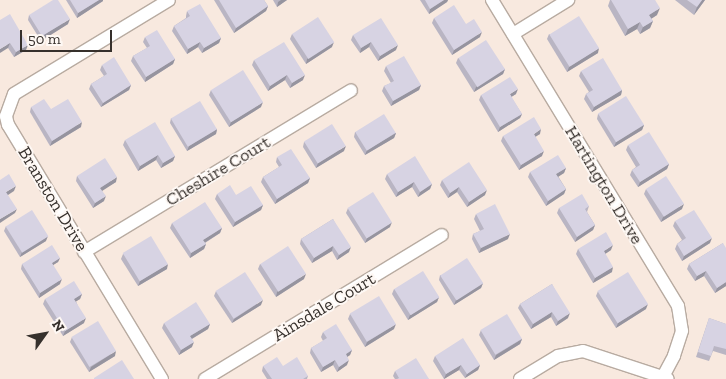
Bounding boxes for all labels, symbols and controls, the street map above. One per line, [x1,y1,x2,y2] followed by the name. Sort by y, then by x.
[22,20,115,52] scale bar
[28,30,61,48] text: 50 m
[560,122,648,248] street label: Hartington Drive
[162,131,274,211] street label: Cheshire Court
[13,143,93,255] street label: Branston Drive
[269,268,379,346] street label: Ainsdale Court
[20,309,70,359] north arrow
[48,317,68,335] text: N

